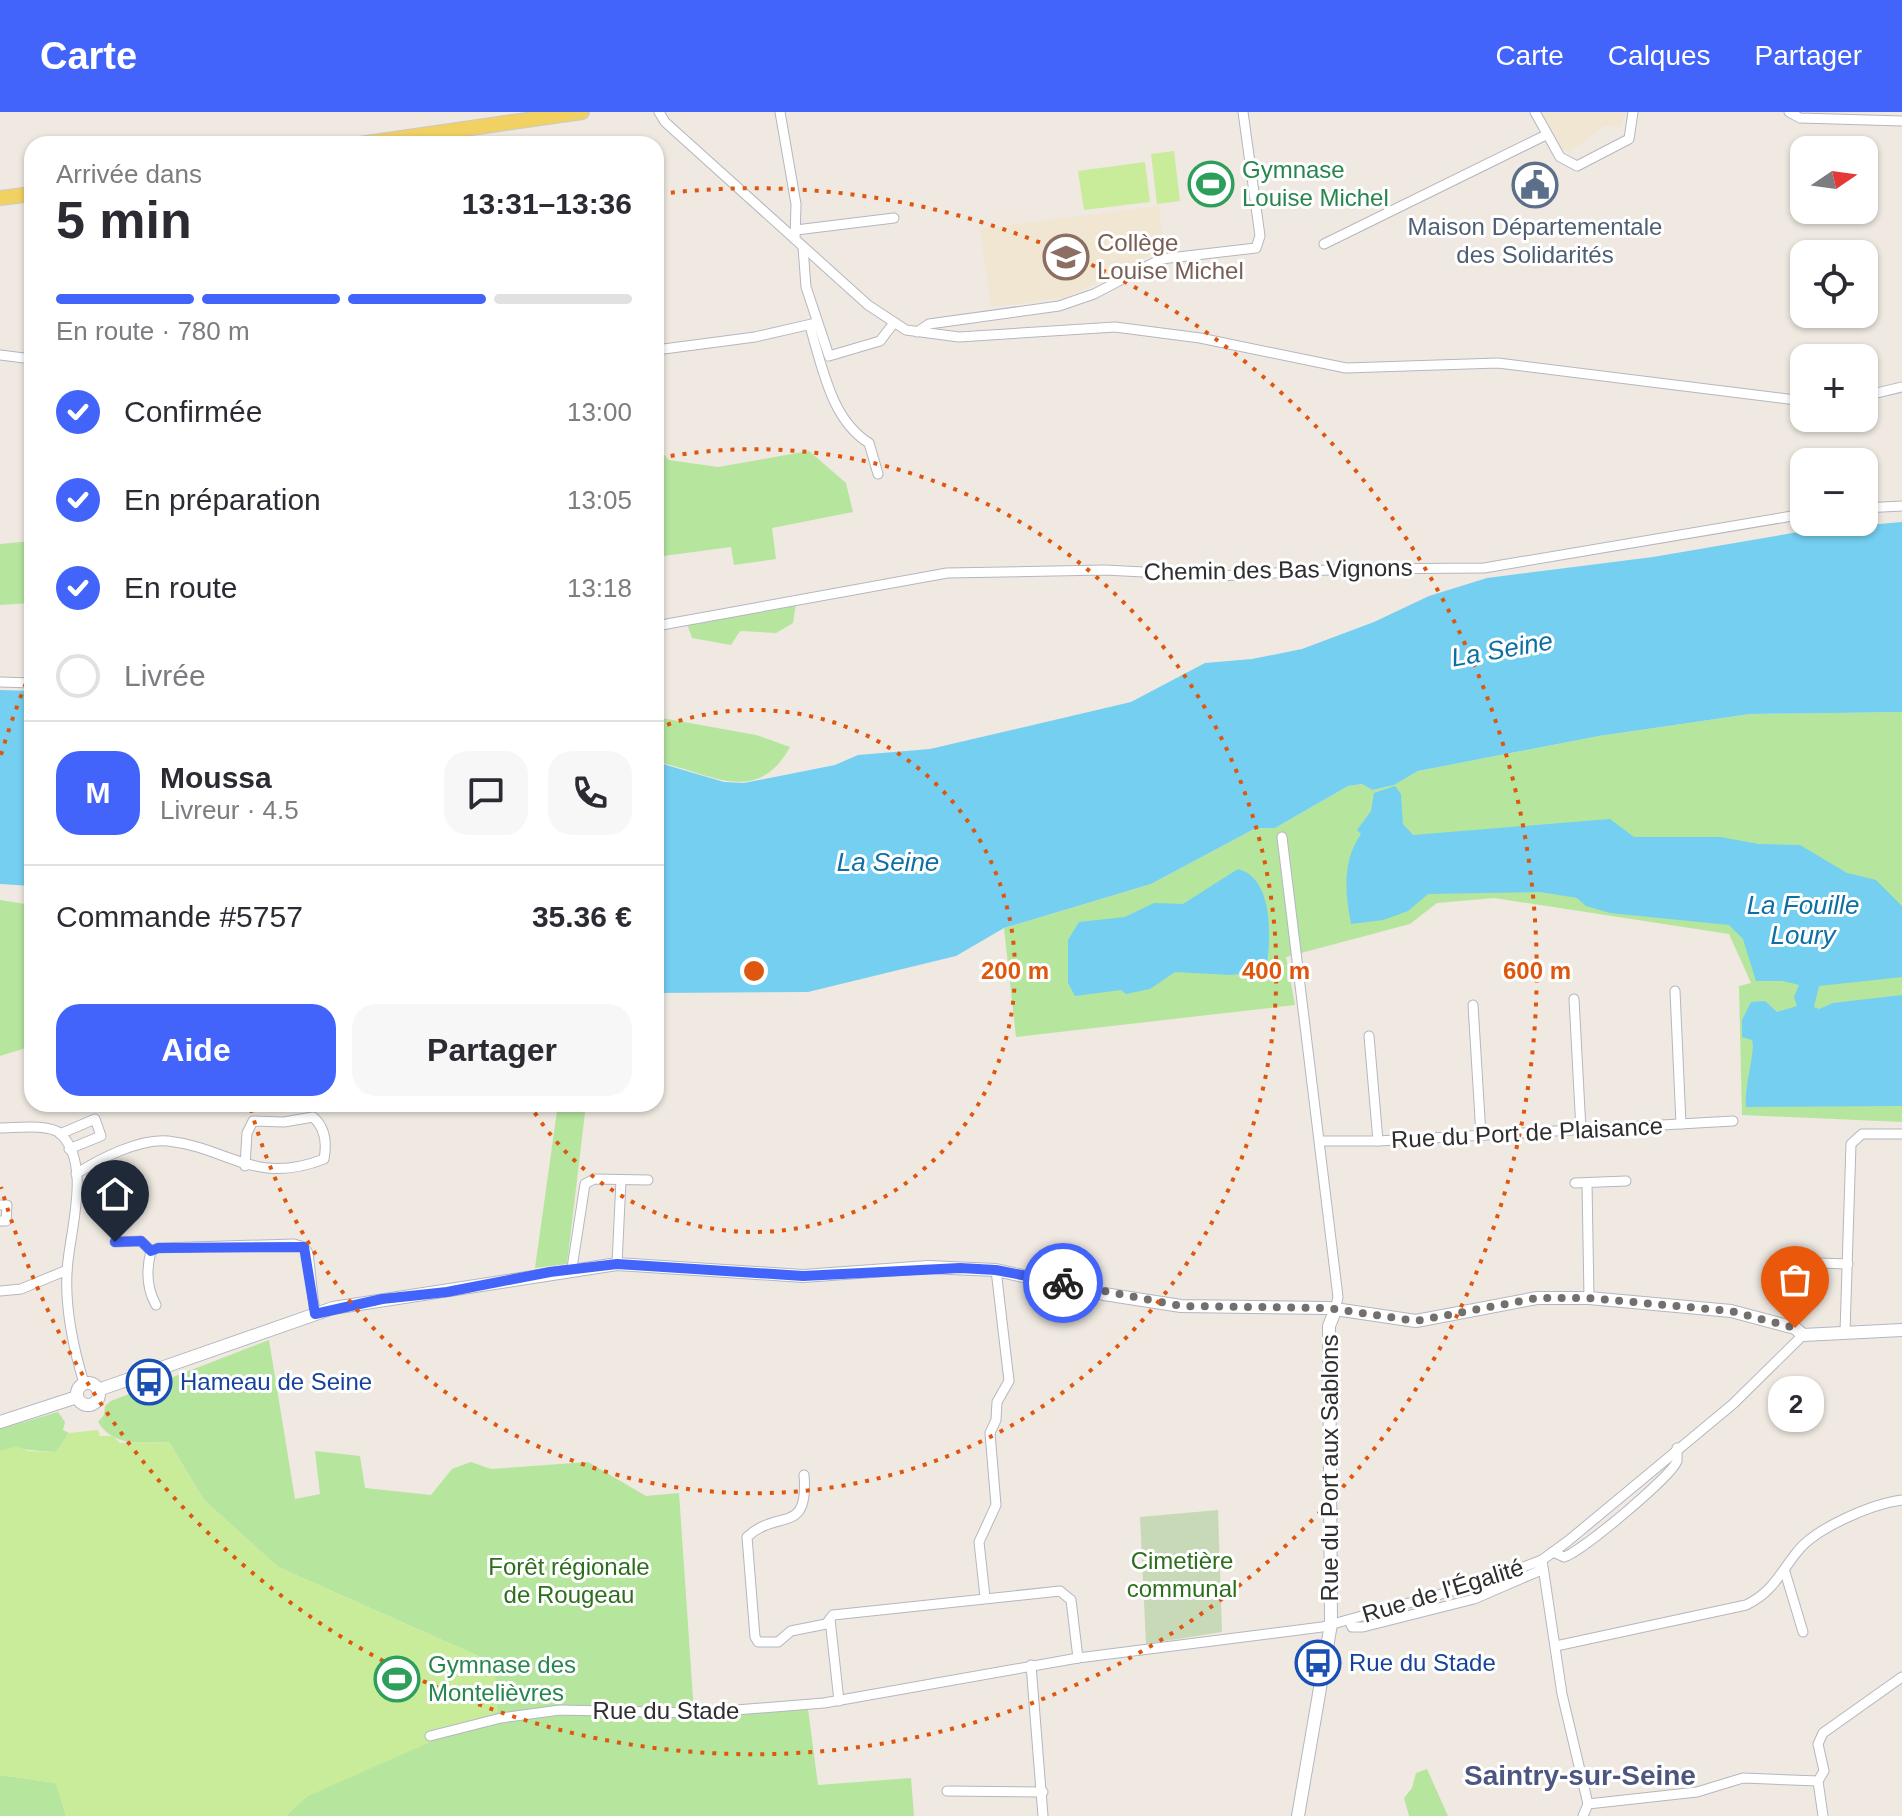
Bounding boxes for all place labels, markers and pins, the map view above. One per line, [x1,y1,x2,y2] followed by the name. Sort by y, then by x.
[1242,156,1389,211] place label: Gymnase Louise Michel
[1187,160,1235,208] sports icon: Gymnase Louise Michel
[1511,161,1559,209] public building icon: Maison Départementale des Solidarités
[1408,213,1662,268] place label: Maison Départementale des Solidarités
[1097,229,1244,284] place label: Collège Louise Michel
[1042,233,1090,281] school or university icon: Collège Louise Michel
[740,957,768,985] centre of rings
[81,1160,149,1242] pin
[1761,1246,1829,1328] pin
[125,1358,173,1406] bus stop icon: Hameau de Seine
[180,1368,372,1395] place label: Hameau de Seine
[1767,1376,1823,1432] callout: 2
[1294,1639,1342,1687] bus stop icon: Rue du Stade
[1349,1649,1496,1676] place label: Rue du Stade
[428,1651,576,1706] place label: Gymnase des Montelièvres
[373,1655,421,1703] sports icon: Gymnase des Montelièvres

